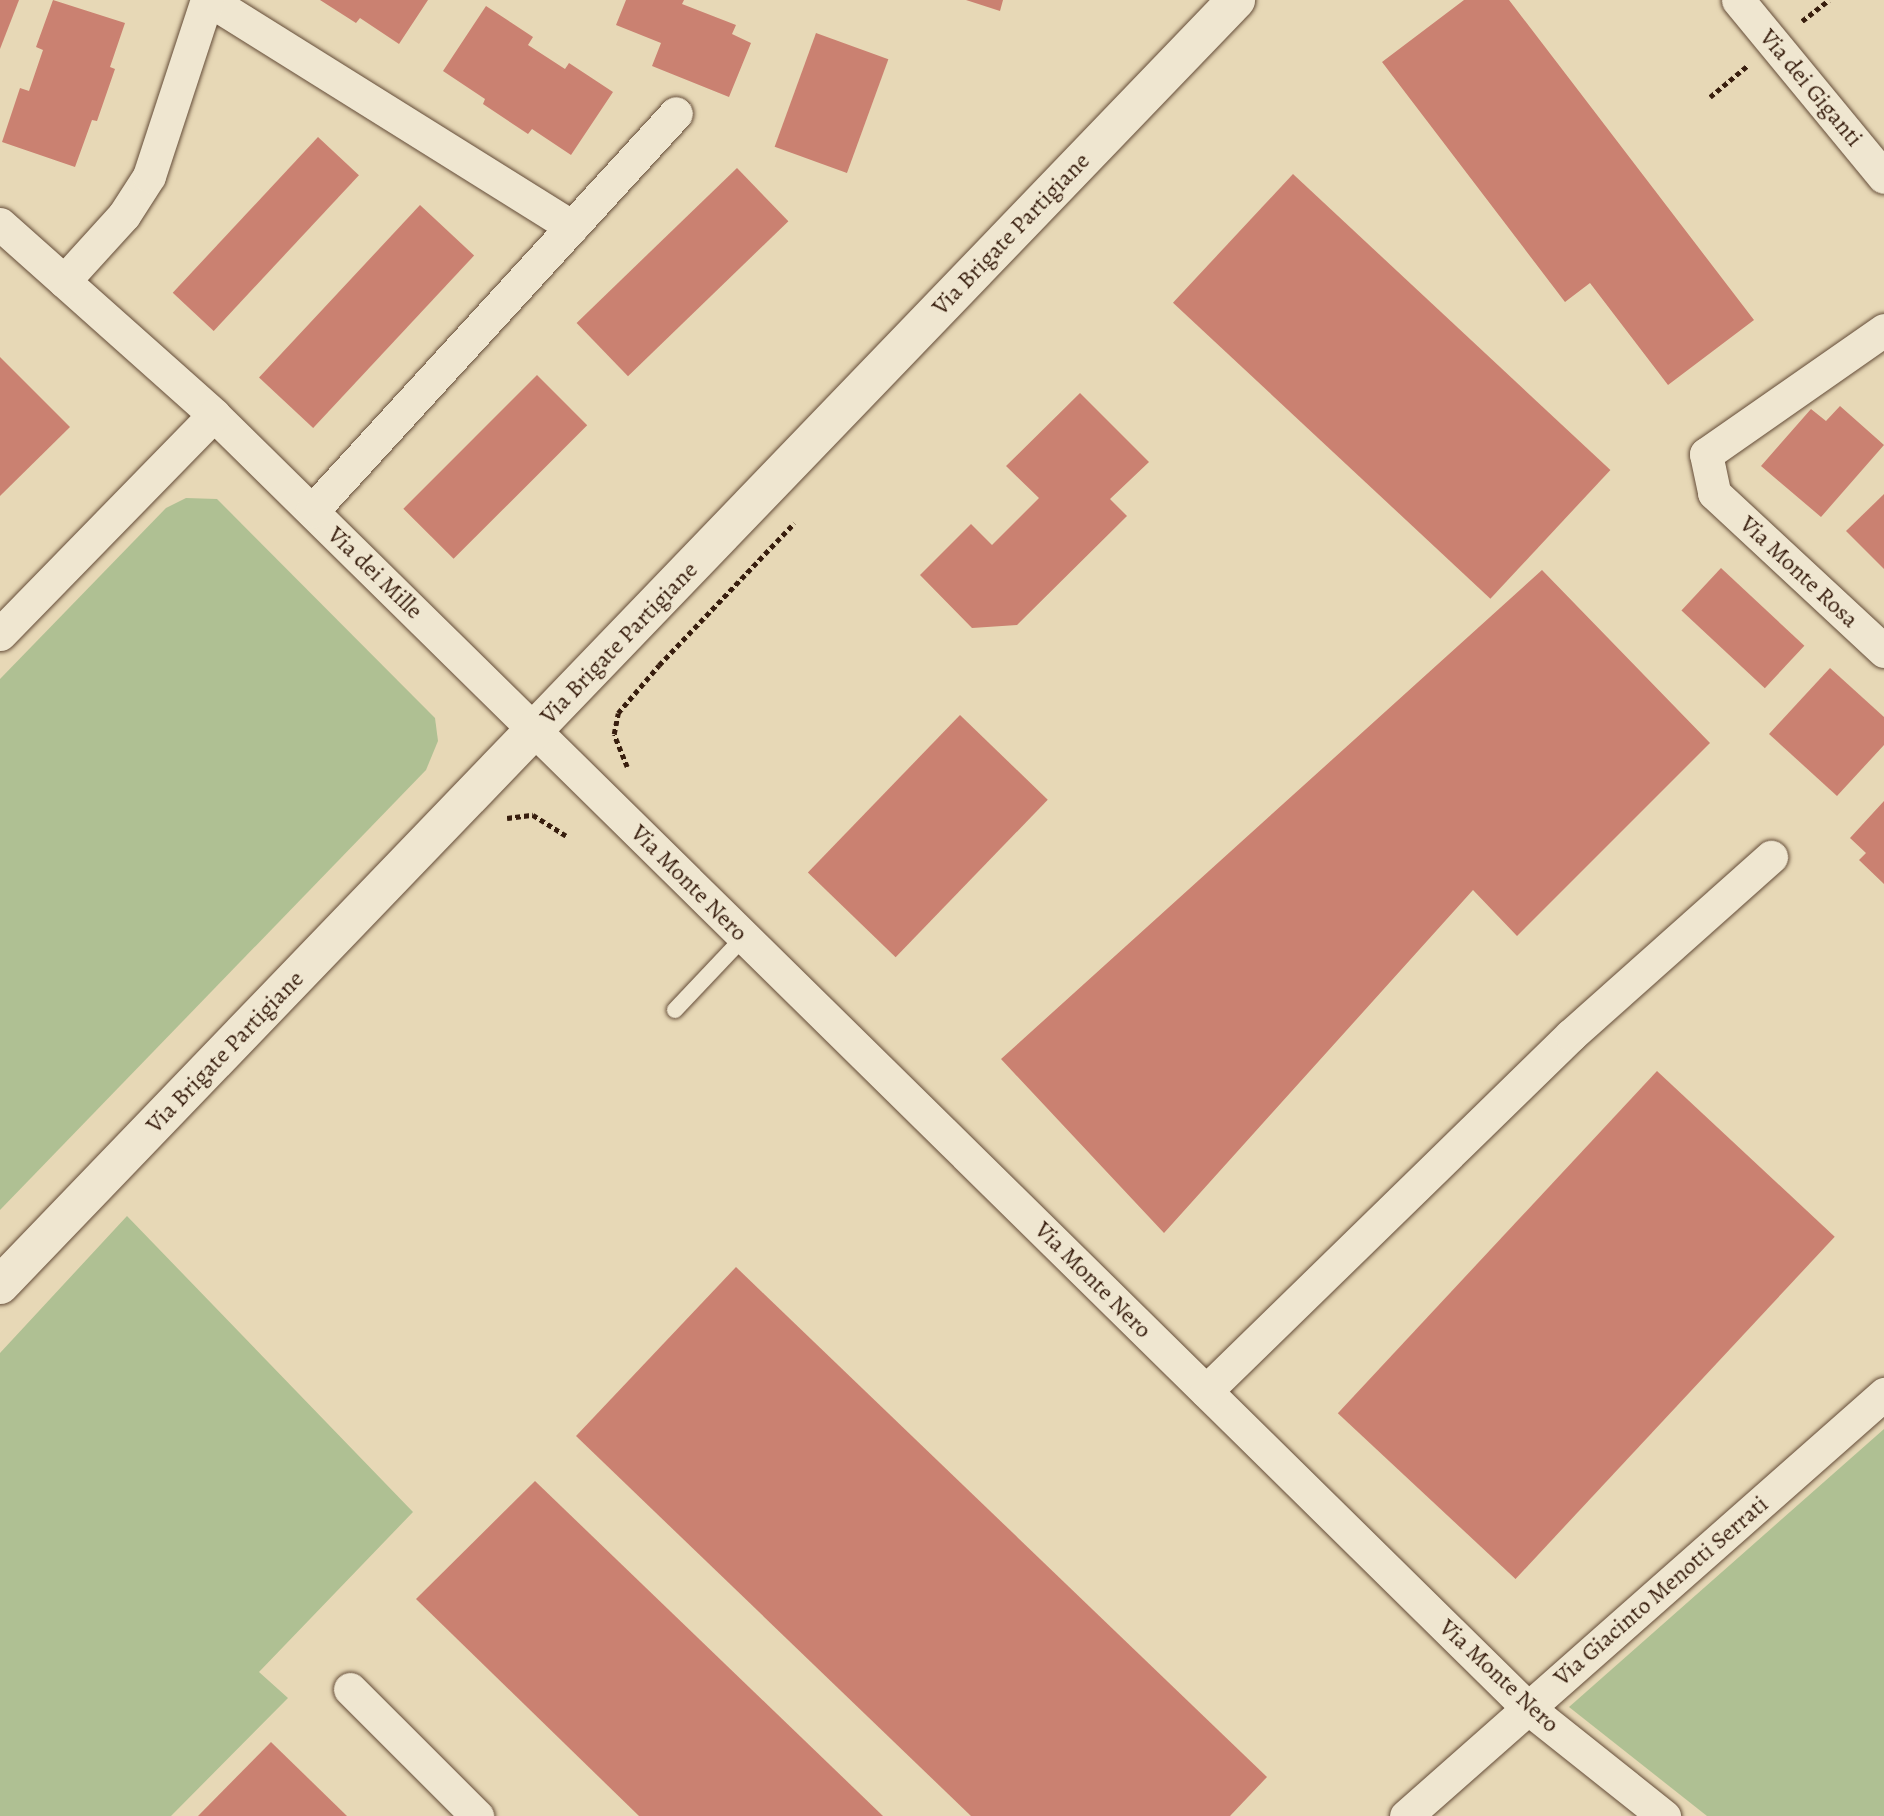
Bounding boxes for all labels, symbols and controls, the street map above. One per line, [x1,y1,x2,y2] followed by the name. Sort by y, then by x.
[1754,23,1868,153] street label: Via dei Giganti
[926,147,1096,321] street label: Via Brigate Partigiane
[1734,510,1864,634] street label: Via Monte Rosa
[322,521,428,625] street label: Via dei Mille
[534,556,704,730] street label: Via Brigate Partigiane
[625,819,753,947] street label: Via Monte Nero
[140,965,310,1139] street label: Via Brigate Partigiane
[1029,1216,1157,1344] street label: Via Monte Nero
[1548,1490,1774,1692] street label: Via Giacinto Menotti Serrati
[1433,1613,1565,1739] street label: Via Monte Nero

